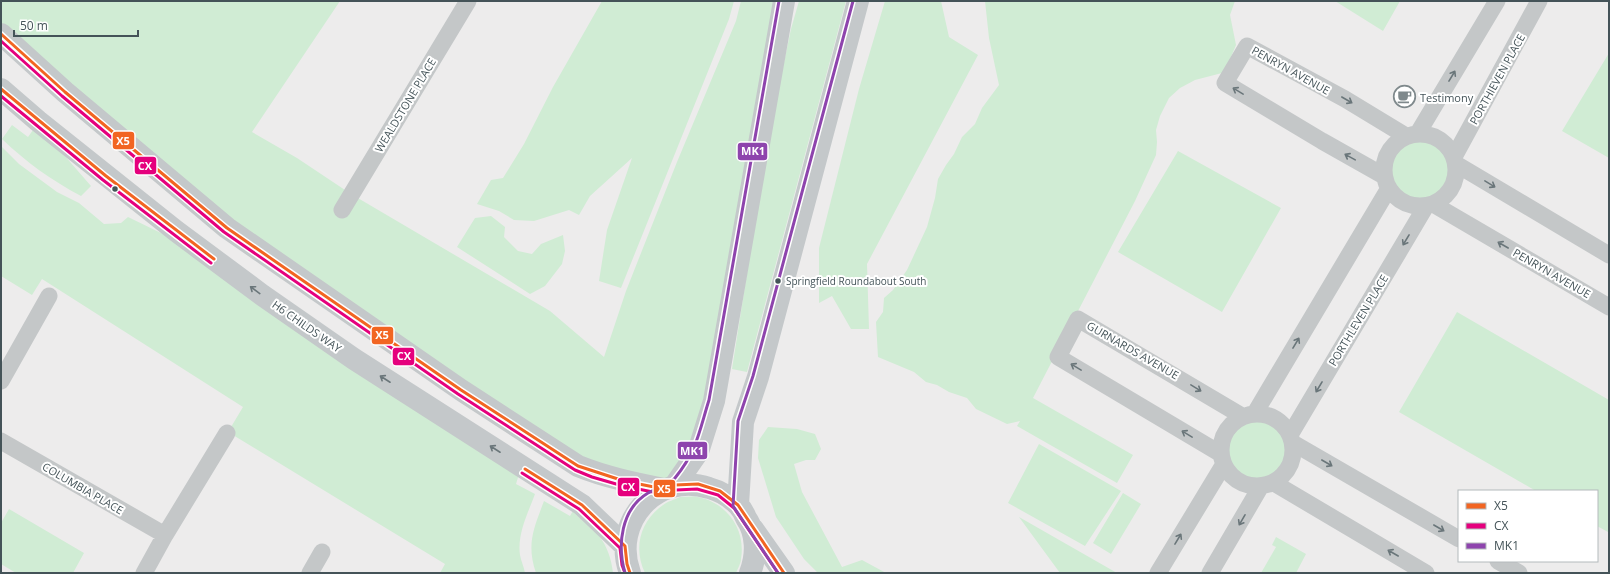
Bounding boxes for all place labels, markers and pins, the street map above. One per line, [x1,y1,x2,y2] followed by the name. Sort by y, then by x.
[1391,84,1417,110] cafe icon: Testimony
[1420,90,1474,105] place label: Testimony
[110,184,120,194] unlabelled marker
[786,274,926,288] place label: Springfield Roundabout South
[773,276,783,286] marker: Springfield Roundabout South

